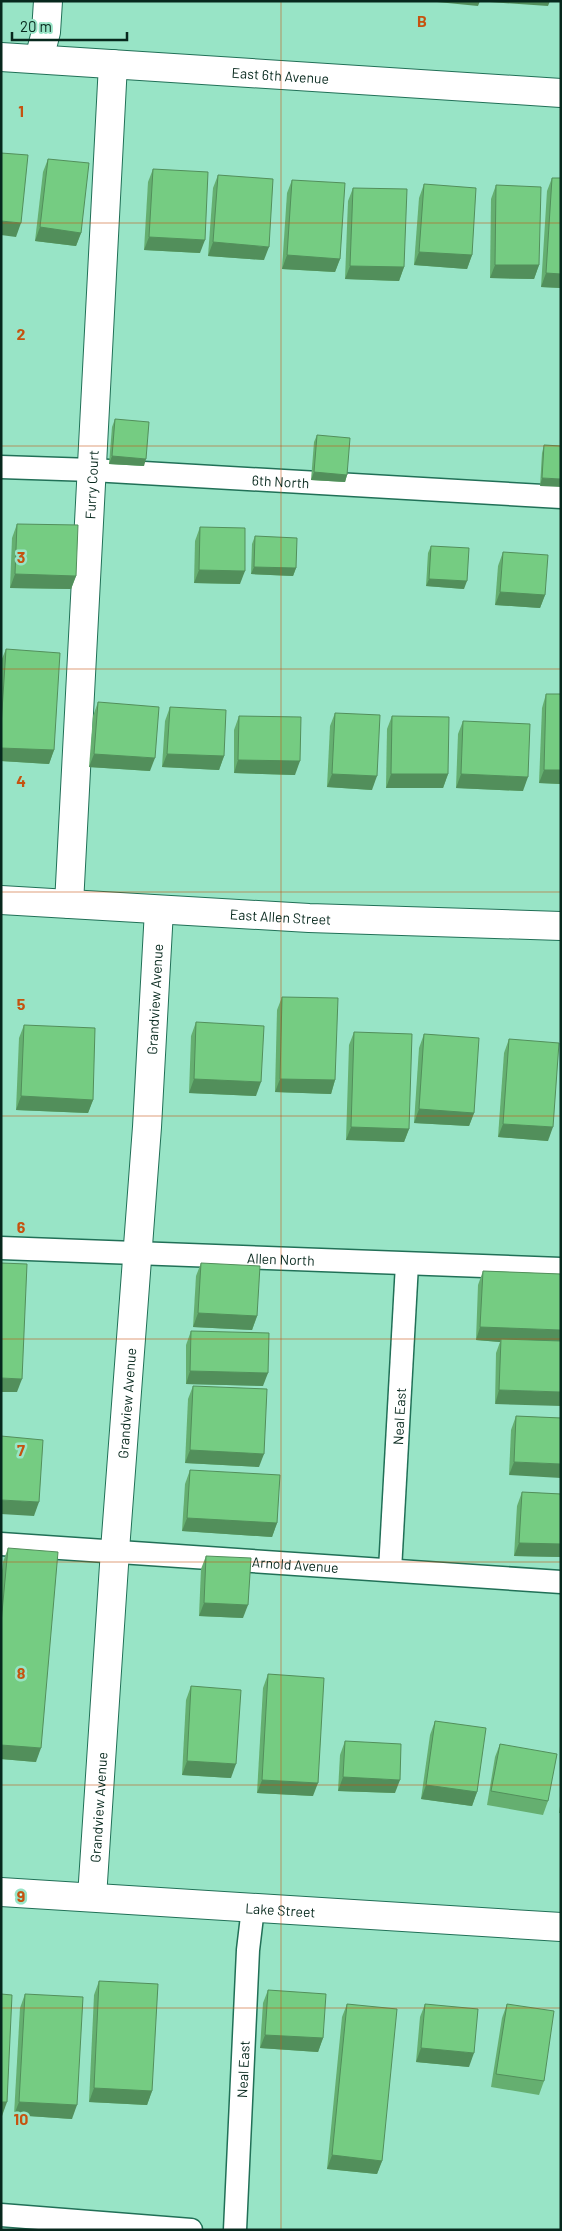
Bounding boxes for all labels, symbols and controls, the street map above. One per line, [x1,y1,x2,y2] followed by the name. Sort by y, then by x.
[12,10,128,42] scale bar
[417,11,427,30] text: B
[20,17,52,35] text: 20 m
[231,63,330,87] street label: East 6th Avenue
[18,101,24,120] text: 1
[17,324,26,343] text: 2
[81,450,101,520] street label: Furry Court
[251,471,310,491] street label: 6th North
[17,547,25,566] text: 3
[16,771,26,790] text: 4
[229,905,331,927] street label: East Allen Street
[143,943,166,1055] street label: Grandview Avenue
[17,994,26,1013] text: 5
[17,1217,26,1236] text: 6
[247,1249,315,1268] street label: Allen North
[113,1347,139,1459] street label: Grandview Avenue
[388,1387,409,1445] street label: Neal East
[17,1440,25,1459] text: 7
[251,1553,339,1575] street label: Arnold Avenue
[17,1663,26,1682] text: 8
[86,1751,110,1863] street label: Grandview Avenue
[17,1886,25,1905] text: 9
[245,1899,316,1920] street label: Lake Street
[233,2040,252,2098] street label: Neal East
[14,2109,28,2128] text: 10

